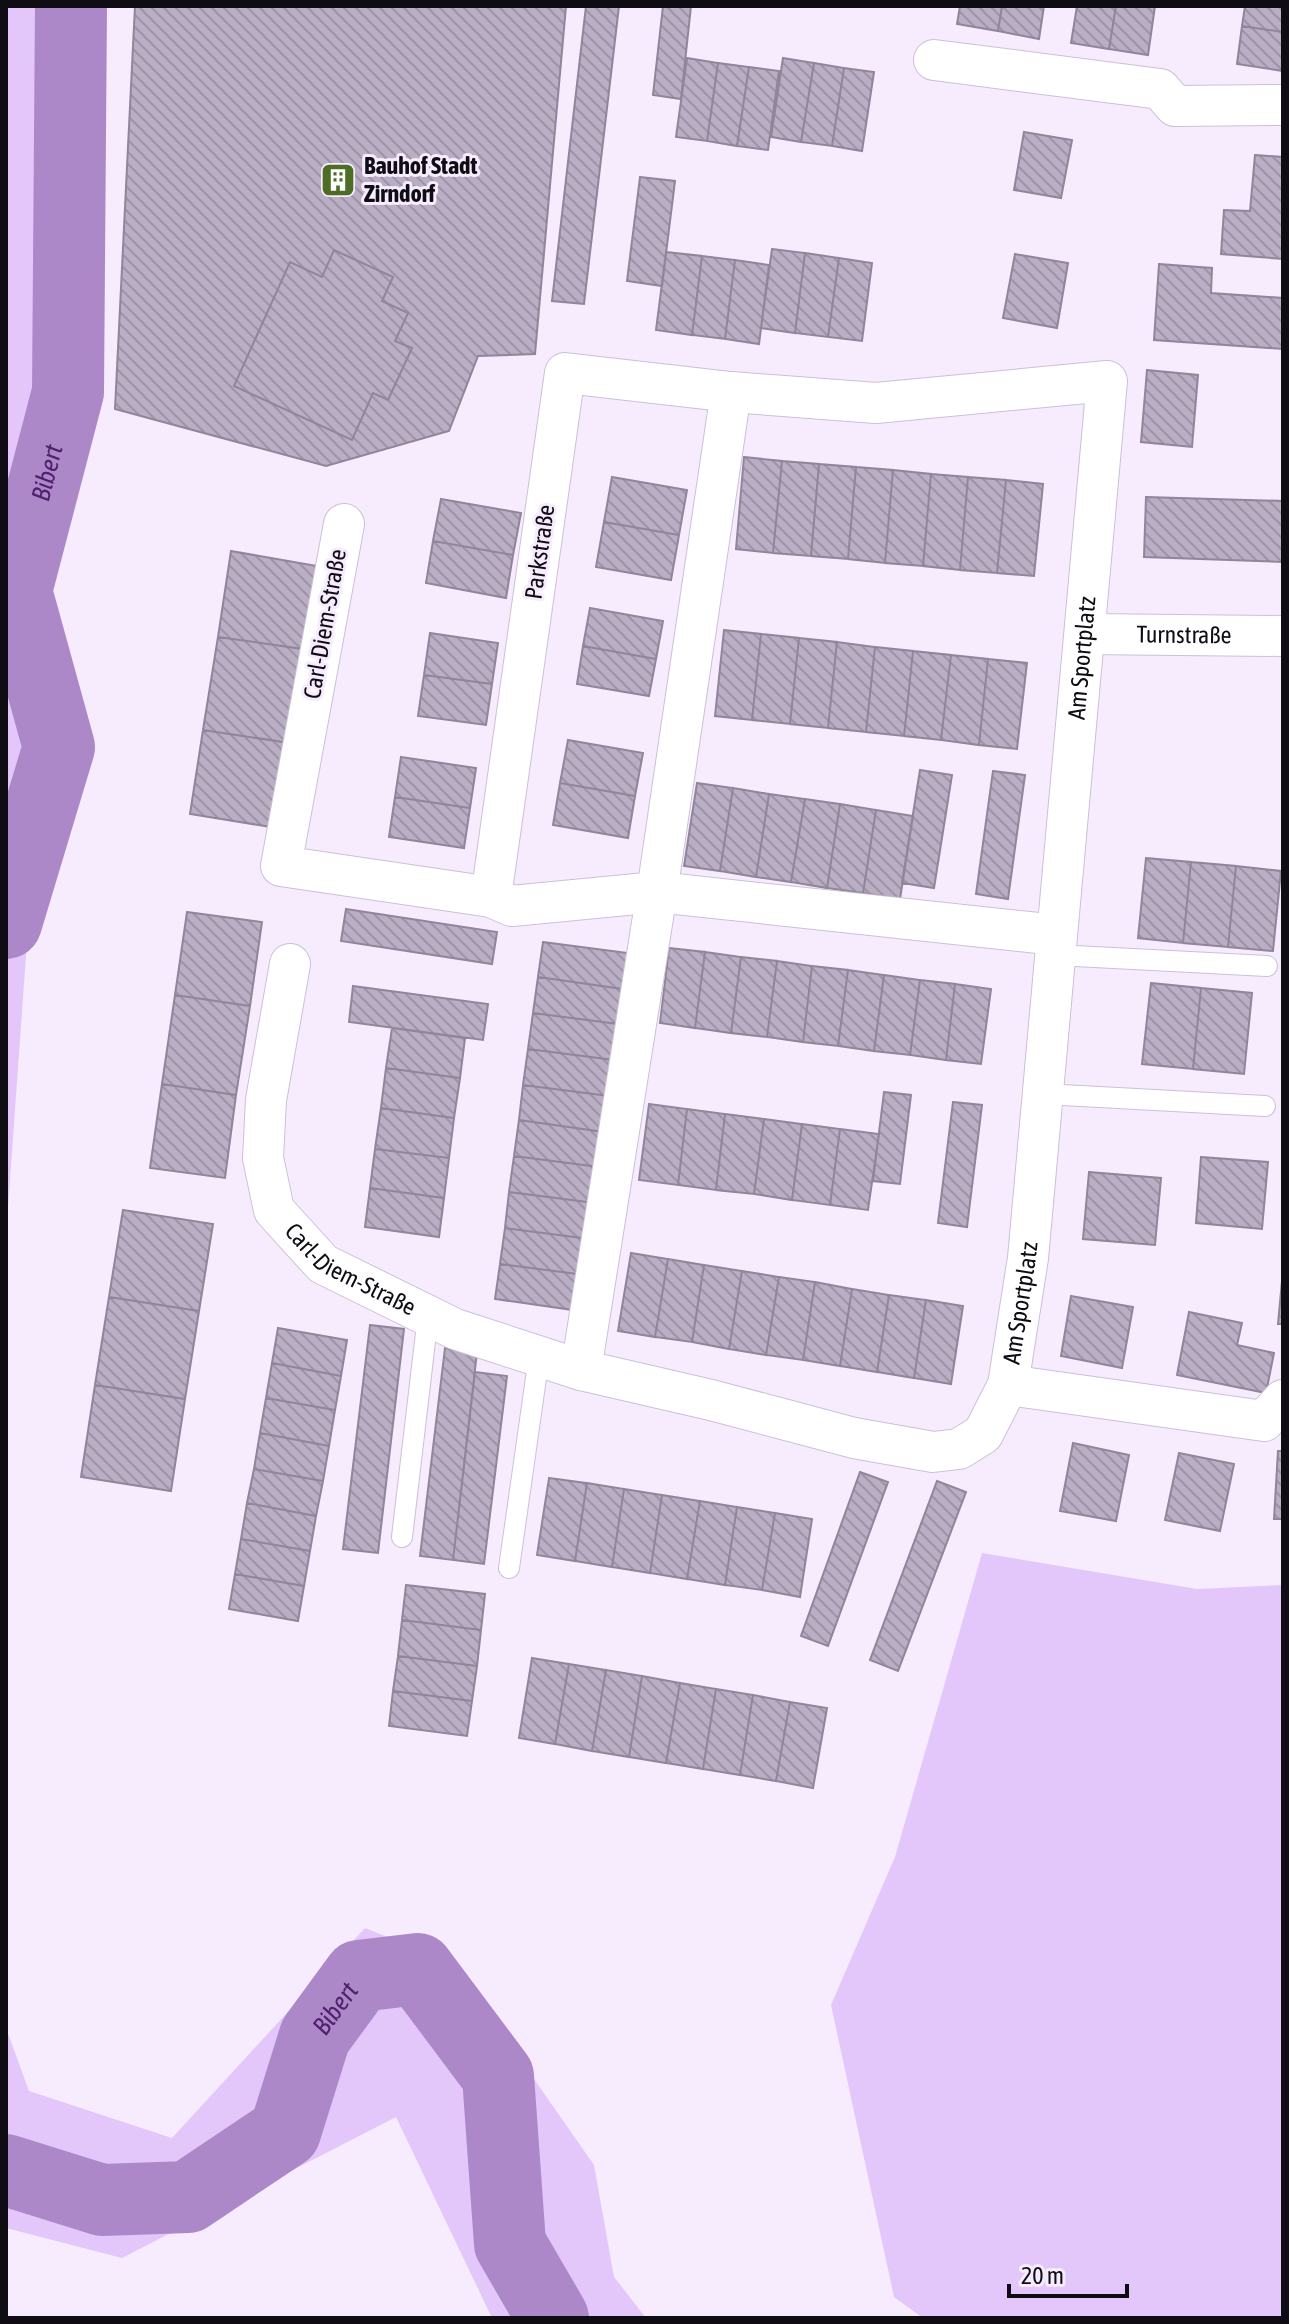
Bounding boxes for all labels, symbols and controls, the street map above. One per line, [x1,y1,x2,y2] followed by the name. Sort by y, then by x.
[364,152,477,207] place label: Bauhof Stadt Zirndorf
[319,161,357,199] building icon: Bauhof Stadt Zirndorf
[25,441,69,504] water label: Bibert
[519,503,560,601] street label: Parkstraße
[298,547,351,701] street label: Carl-Diem-Straße
[1063,595,1101,721] street label: Am Sportplatz
[1136,621,1232,648] street label: Turnstraße
[280,1218,420,1321] street label: Carl-Diem-Straße
[997,1240,1042,1366] street label: Am Sportplatz
[306,1976,364,2041] water label: Bibert
[1009,2248,1127,2298] scale bar
[1021,2262,1064,2289] text: 20 m

